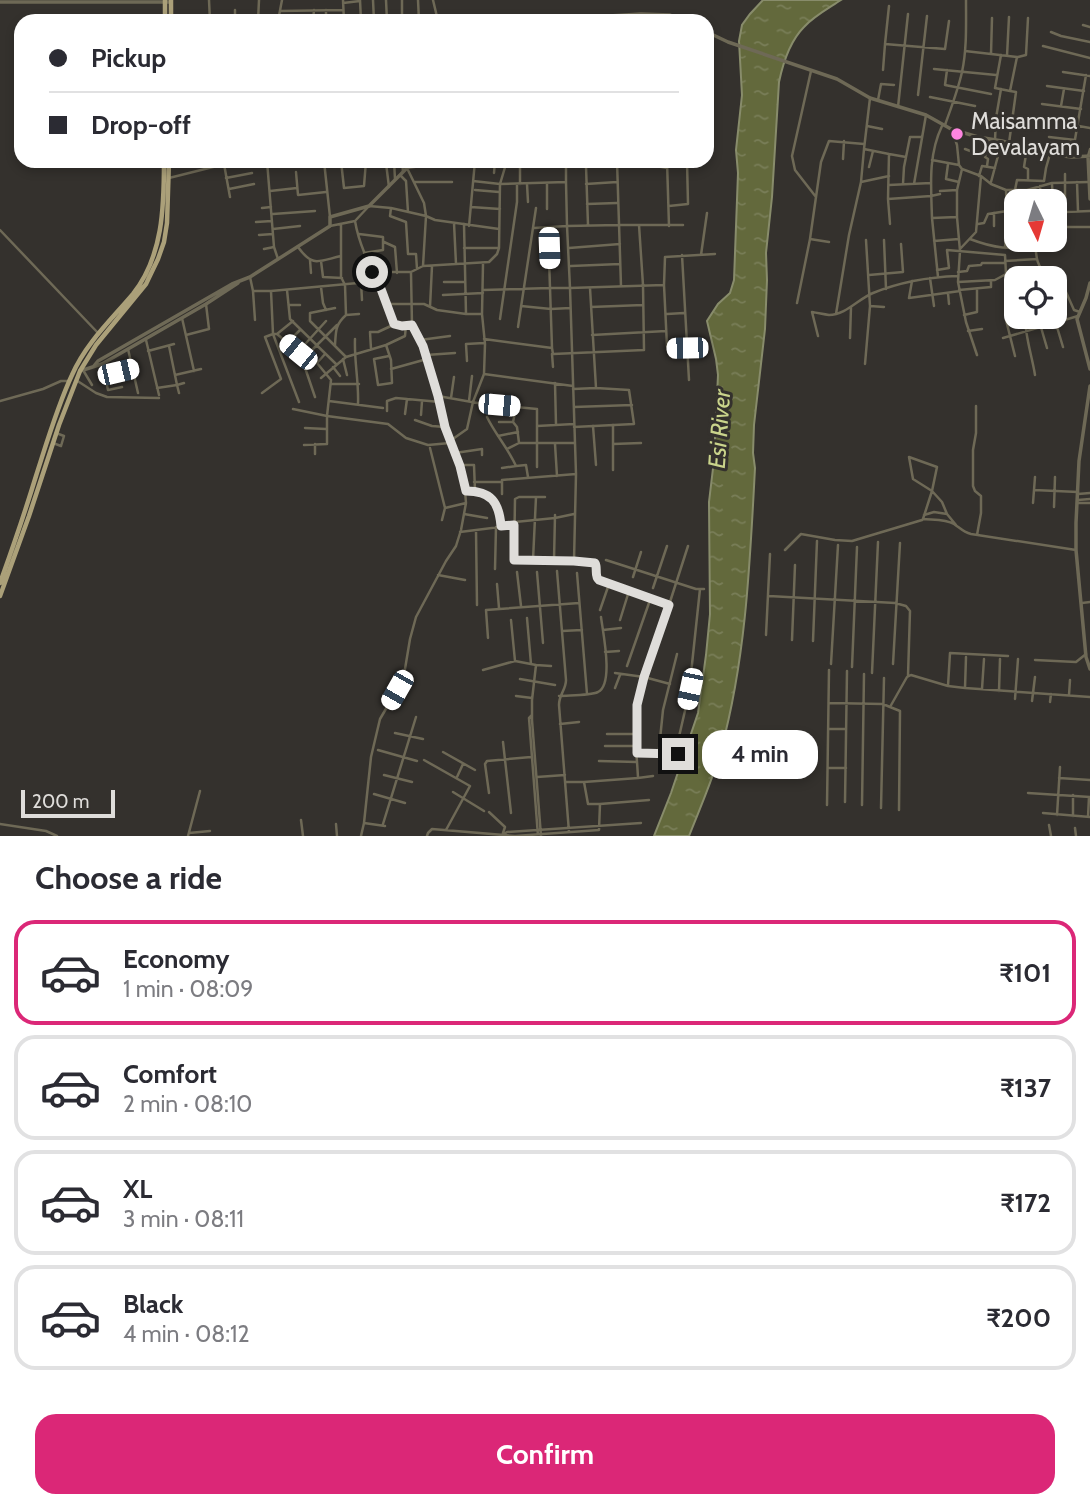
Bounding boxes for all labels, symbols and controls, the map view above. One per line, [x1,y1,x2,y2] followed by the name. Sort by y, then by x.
[91,42,166,74] text: Pickup
[971,107,1080,161] place label: Maisamma Devalayam
[91,109,191,141] text: Drop-off
[949,126,965,142] marker: Maisamma Devalayam
[1004,189,1068,252] north arrow
[1004,189,1067,329] map controls
[538,227,561,269] car
[356,256,388,288] route start
[1004,266,1067,329] button: locate
[276,331,321,373] car
[666,337,709,359] car
[96,357,141,387] car
[702,387,736,469] water label: Esi River
[478,393,521,417] car
[676,666,705,712] car
[378,667,417,713] car
[702,730,818,778] callout: 4 min
[662,738,694,770] route end
[731,740,789,768] text: 4 min
[21,787,116,819] scale bar
[32,790,89,813] text: 200 m
[35,858,222,897] text: Choose a ride
[39,941,102,1004] icon: car
[123,943,229,975] text: Economy
[999,957,1051,989] text: ₹101
[123,975,253,1003] text: 1 min · 08:09
[39,1056,102,1119] icon: car
[123,1058,217,1090] text: Comfort
[1000,1072,1051,1104] text: ₹137
[123,1090,252,1118] text: 2 min · 08:10
[39,1171,102,1234] icon: car
[123,1173,152,1205] text: XL
[1000,1187,1051,1219] text: ₹172
[123,1205,244,1233] text: 3 min · 08:11
[39,1286,102,1349] icon: car
[123,1288,183,1320] text: Black
[986,1302,1051,1334] text: ₹200
[123,1320,250,1348] text: 4 min · 08:12
[35,1414,1055,1494] button: Confirm

